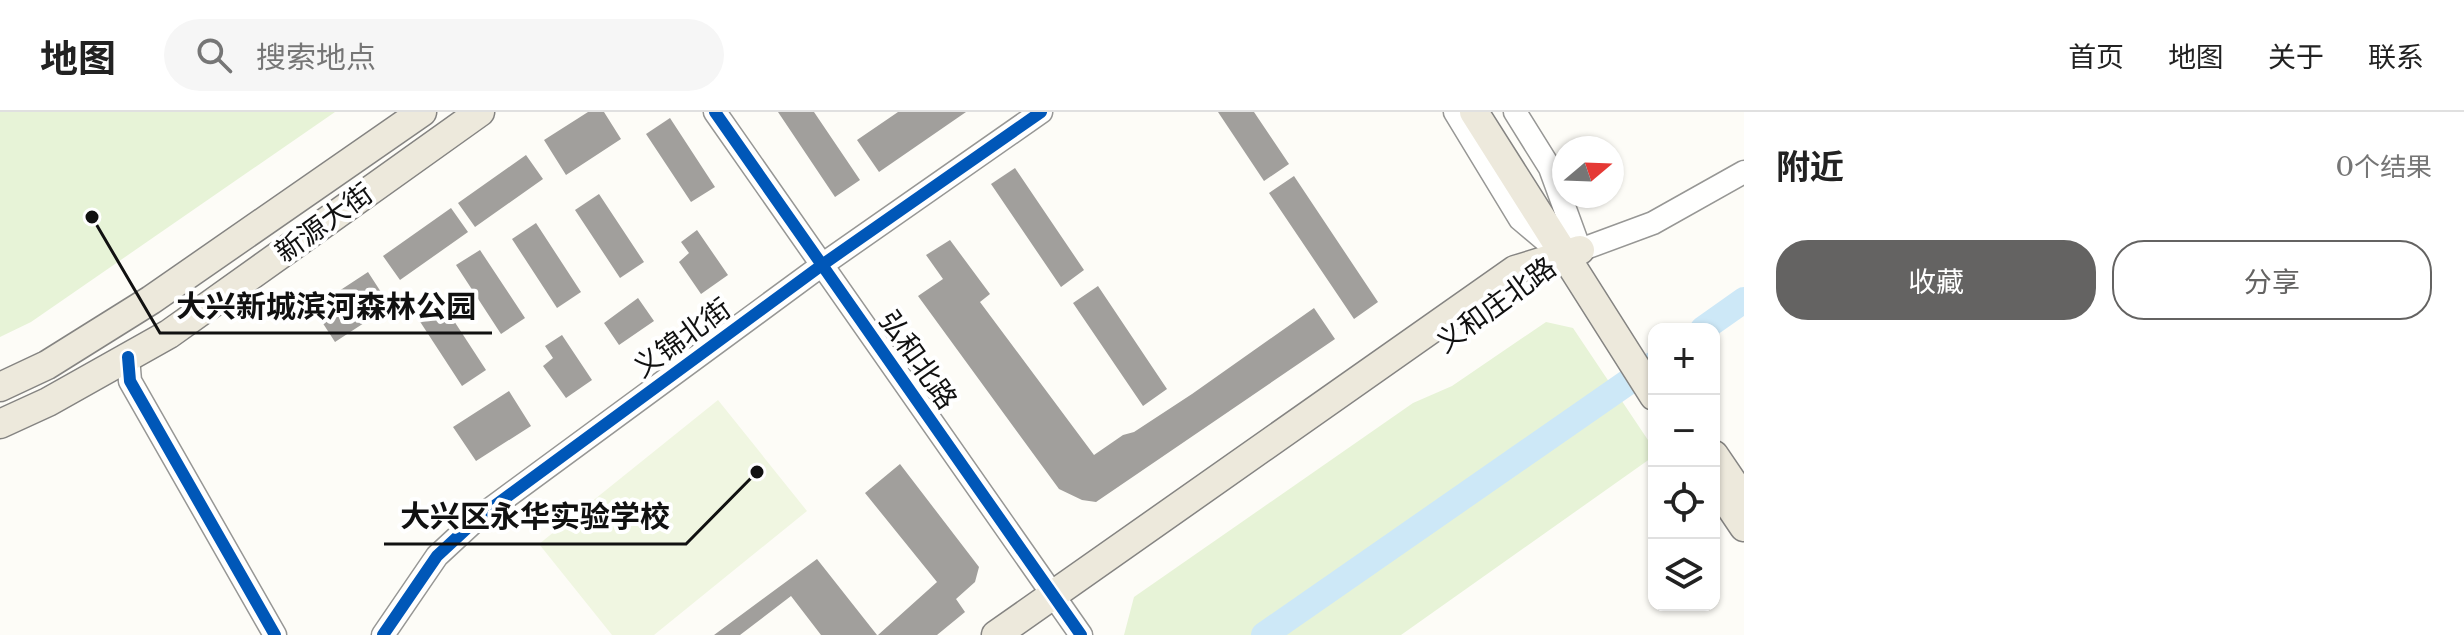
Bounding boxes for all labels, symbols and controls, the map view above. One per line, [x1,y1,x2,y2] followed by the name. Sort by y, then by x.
[164,19,724,91] search box
[192,33,236,77] icon: search
[40,35,116,82] text: 地图
[256,39,376,76] text: 搜索地点
[2068,40,2124,75] text: 首页
[2168,40,2224,75] text: 地图
[2268,40,2324,75] text: 关于
[2368,40,2424,75] text: 联系
[1552,136,1624,208] north arrow
[1776,146,1844,188] text: 附近
[2335,151,2432,183] text: 0个结果
[268,176,380,270] street label: 新源大街
[1776,240,2096,320] button: 收藏
[2112,240,2432,320] button: 分享
[1429,250,1563,360] street label: 义和庄北路
[160,279,492,333] callout: 大兴新城滨河森林公园
[176,288,476,325] text: 大兴新城滨河森林公园
[626,291,738,385] street label: 义锦北街
[872,304,964,416] street label: 弘和北路
[1648,323,1720,611] map controls
[1648,323,1720,395] button: +
[1648,395,1720,467] button: −
[1648,467,1720,539] button: locate
[384,490,686,544] callout: 大兴区永华实验学校
[400,498,670,535] text: 大兴区永华实验学校
[1648,539,1720,611] button: layers

